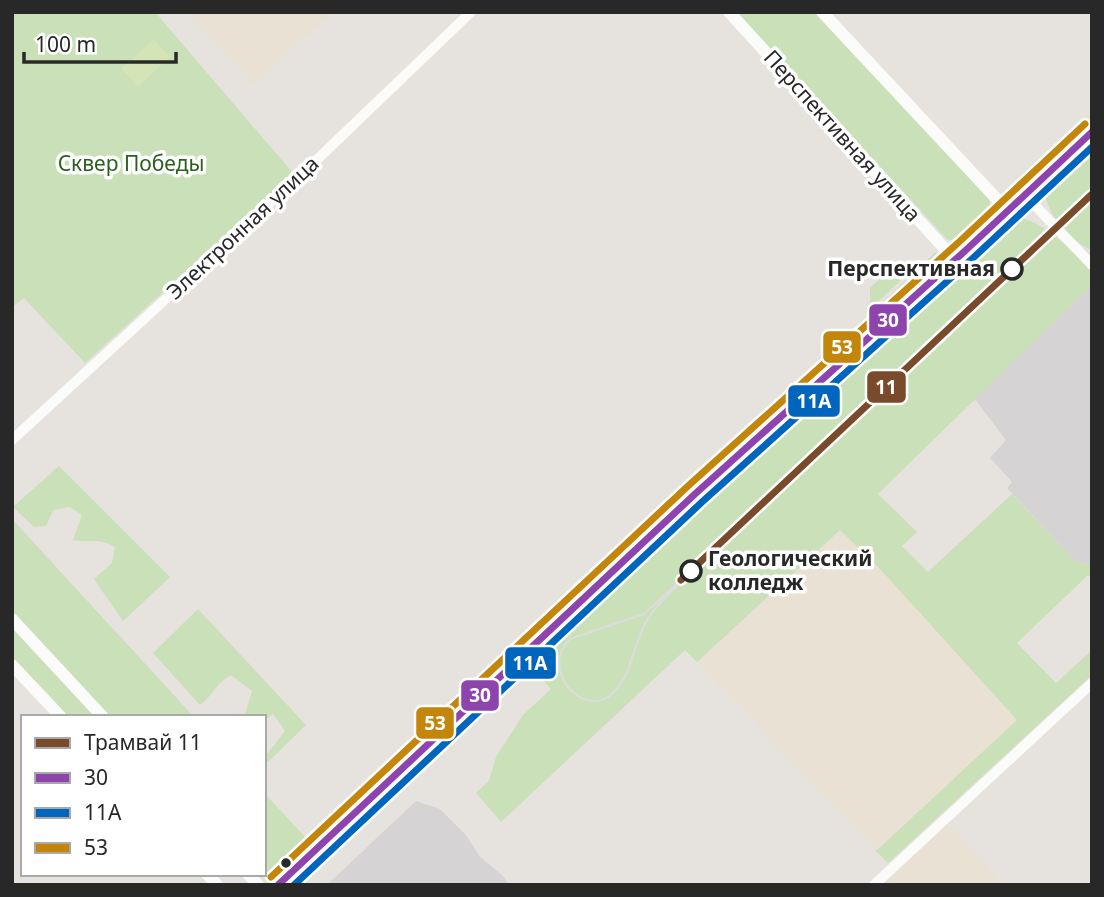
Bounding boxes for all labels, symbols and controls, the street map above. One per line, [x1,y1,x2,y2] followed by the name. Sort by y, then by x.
[24,21,177,65] scale bar
[35,30,96,58] text: 100 m
[758,44,927,227] street label: Перспективная улица
[58,149,204,177] park label: Сквер Победы
[160,150,324,305] street label: Электронная улица
[827,254,995,282] place label: Перспективная
[1001,258,1023,280] marker: Перспективная
[868,303,908,337] line badge: 30
[877,307,899,333] text: 30
[822,330,862,364] line badge: 53
[831,334,853,360] text: 53
[866,370,907,404] line badge: 11
[875,374,897,400] text: 11
[787,384,841,418] line badge: 11А
[797,388,832,414] text: 11А
[708,544,872,596] place label: Геологический колледж
[680,560,702,582] marker: Геологический колледж
[504,646,557,680] line badge: 11А
[513,650,548,676] text: 11А
[460,679,500,712] line badge: 30
[469,682,491,708] text: 30
[415,706,455,740] line badge: 53
[424,710,446,736] text: 53
[21,715,266,876] legend
[84,728,202,756] text: Трамвай 11
[84,763,108,791] text: 30
[84,798,122,826] text: 11А
[84,833,108,861] text: 53
[279,856,293,870] unlabelled marker

